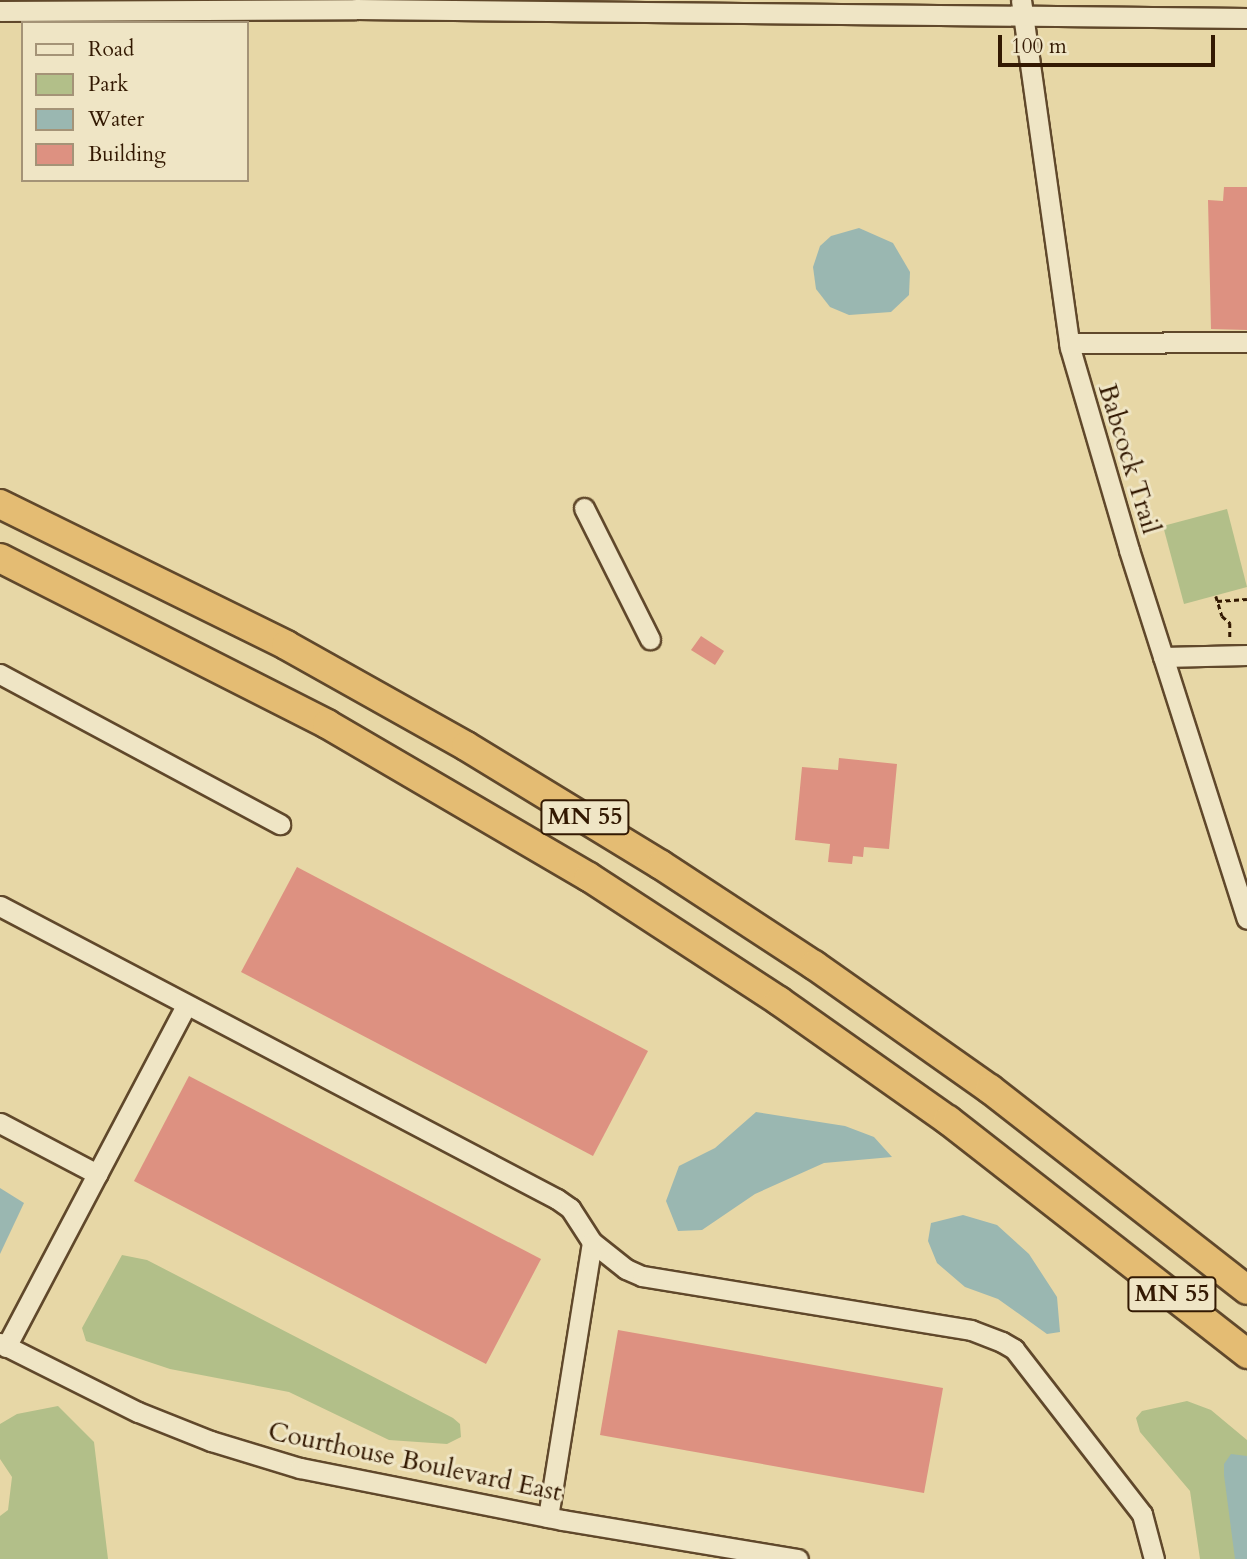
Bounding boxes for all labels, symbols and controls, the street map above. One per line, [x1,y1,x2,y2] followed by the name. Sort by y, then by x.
[21,21,248,182] legend
[1002,21,1219,65] scale bar
[1011,32,1067,61] text: 100 m
[88,35,134,64] text: Road
[88,70,128,99] text: Park
[88,105,144,134] text: Water
[88,140,166,169] text: Building
[1091,380,1167,538] street label: Babcock Trail
[540,796,630,838] road number: MN 55
[1126,1274,1218,1314] road number: MN 55
[265,1416,565,1508] street label: Courthouse Boulevard East

